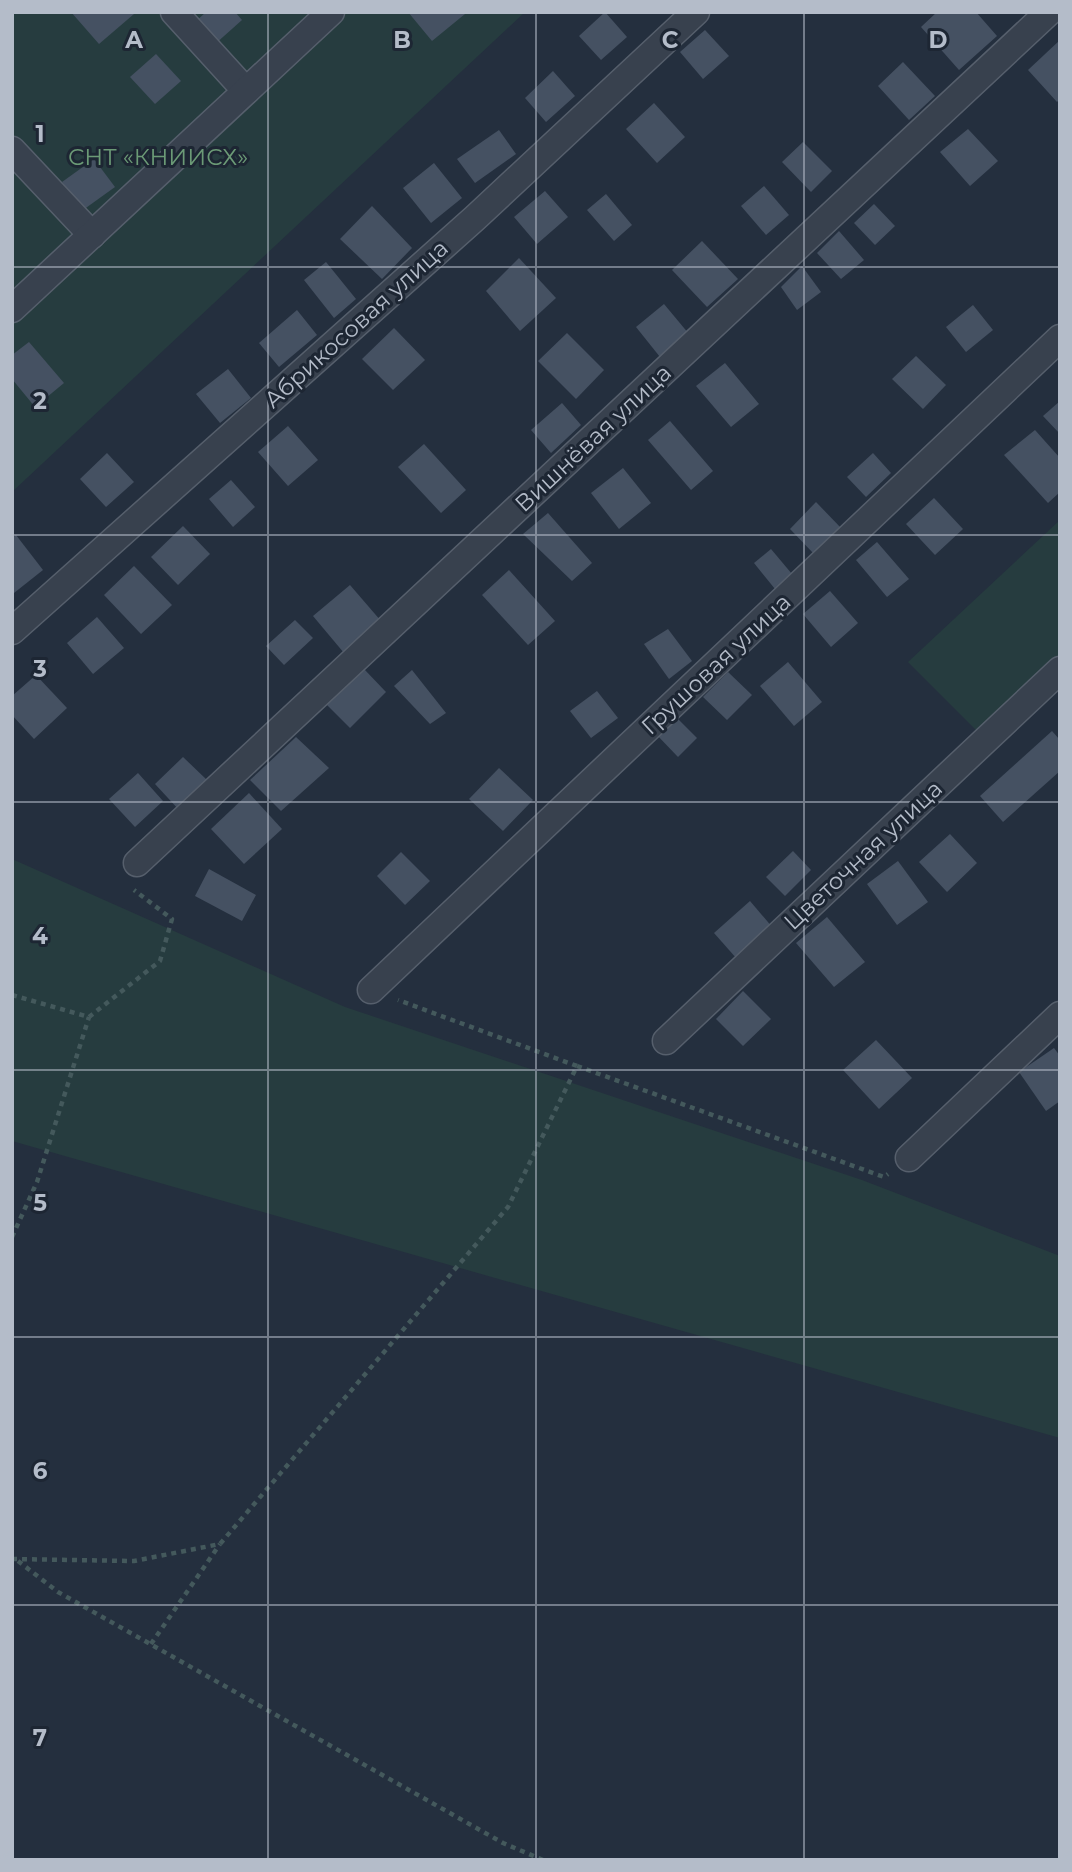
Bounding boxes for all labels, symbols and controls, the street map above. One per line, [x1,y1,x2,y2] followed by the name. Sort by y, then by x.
[124,26,143,54] text: A
[393,26,411,54] text: B
[662,26,679,54] text: C
[929,26,948,54] text: D
[35,120,45,148] text: 1
[68,143,248,171] park label: СНТ «КНИИСХ»
[258,234,454,414] street label: Абрикосовая улица
[509,358,677,518] street label: Вишнёвая улица
[33,387,47,415] text: 2
[636,588,796,740] street label: Грушовая улица
[32,655,47,683] text: 3
[778,774,948,936] street label: Цветочная улица
[32,922,48,950] text: 4
[33,1189,47,1217] text: 5
[33,1457,48,1485] text: 6
[33,1724,47,1752] text: 7

